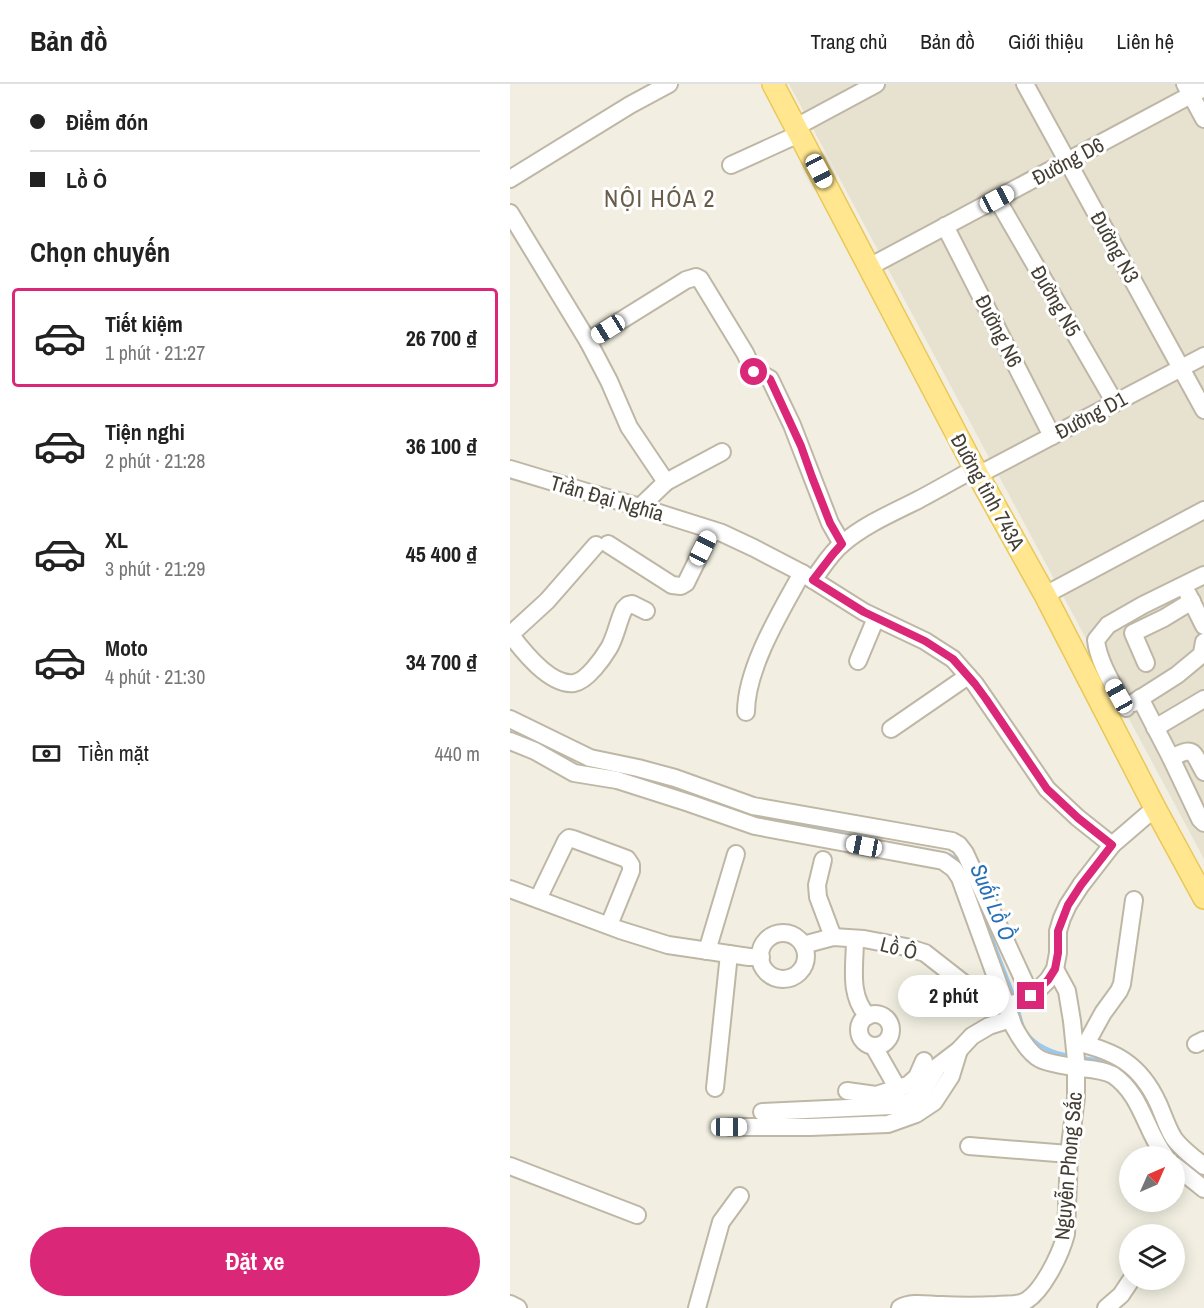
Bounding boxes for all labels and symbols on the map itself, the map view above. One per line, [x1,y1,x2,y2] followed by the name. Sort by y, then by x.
[1027,130,1109,192] street label: Đường D6
[803,151,835,191] car
[604,182,716,214] district label: NỘI HÓA 2
[977,183,1017,215] car
[1084,206,1146,288] street label: Đường N3
[1024,260,1088,342] street label: Đường N5
[968,290,1030,372] street label: Đường N6
[588,312,628,346] car
[740,358,767,385] route start
[1050,384,1132,446] street label: Đường D1
[944,428,1032,556] street label: Đường tỉnh 743A
[547,468,668,528] street label: Trần Đại Nghĩa
[687,528,719,568] car
[1102,676,1136,716] car
[845,834,883,858] car
[963,859,1023,945] water label: Suối Lồ Ồ
[877,929,921,967] street label: Lồ Ô
[899,975,1010,1017] callout: 2 phút
[1017,982,1044,1009] route end
[1047,1091,1089,1241] street label: Nguyễn Phong Sắc
[711,1118,747,1136] car
[1119,1146,1185,1212] north arrow

